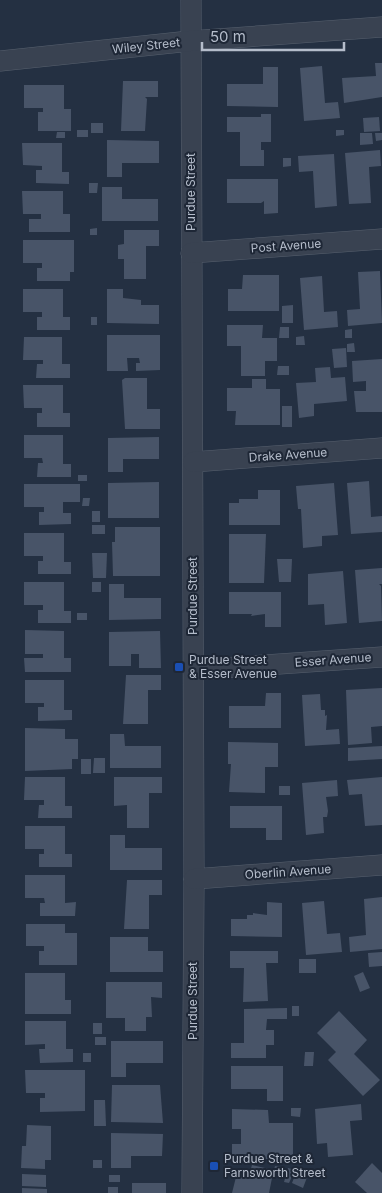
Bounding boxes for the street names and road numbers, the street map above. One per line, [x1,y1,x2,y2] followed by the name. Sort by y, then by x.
[111,34,181,57] street label: Wiley Street
[183,153,198,231] street label: Purdue Street
[250,236,322,255] street label: Post Avenue
[248,444,328,465] street label: Drake Avenue
[185,557,200,635] street label: Purdue Street
[294,649,372,670] street label: Esser Avenue
[244,861,332,882] street label: Oberlin Avenue
[185,962,200,1040] street label: Purdue Street

